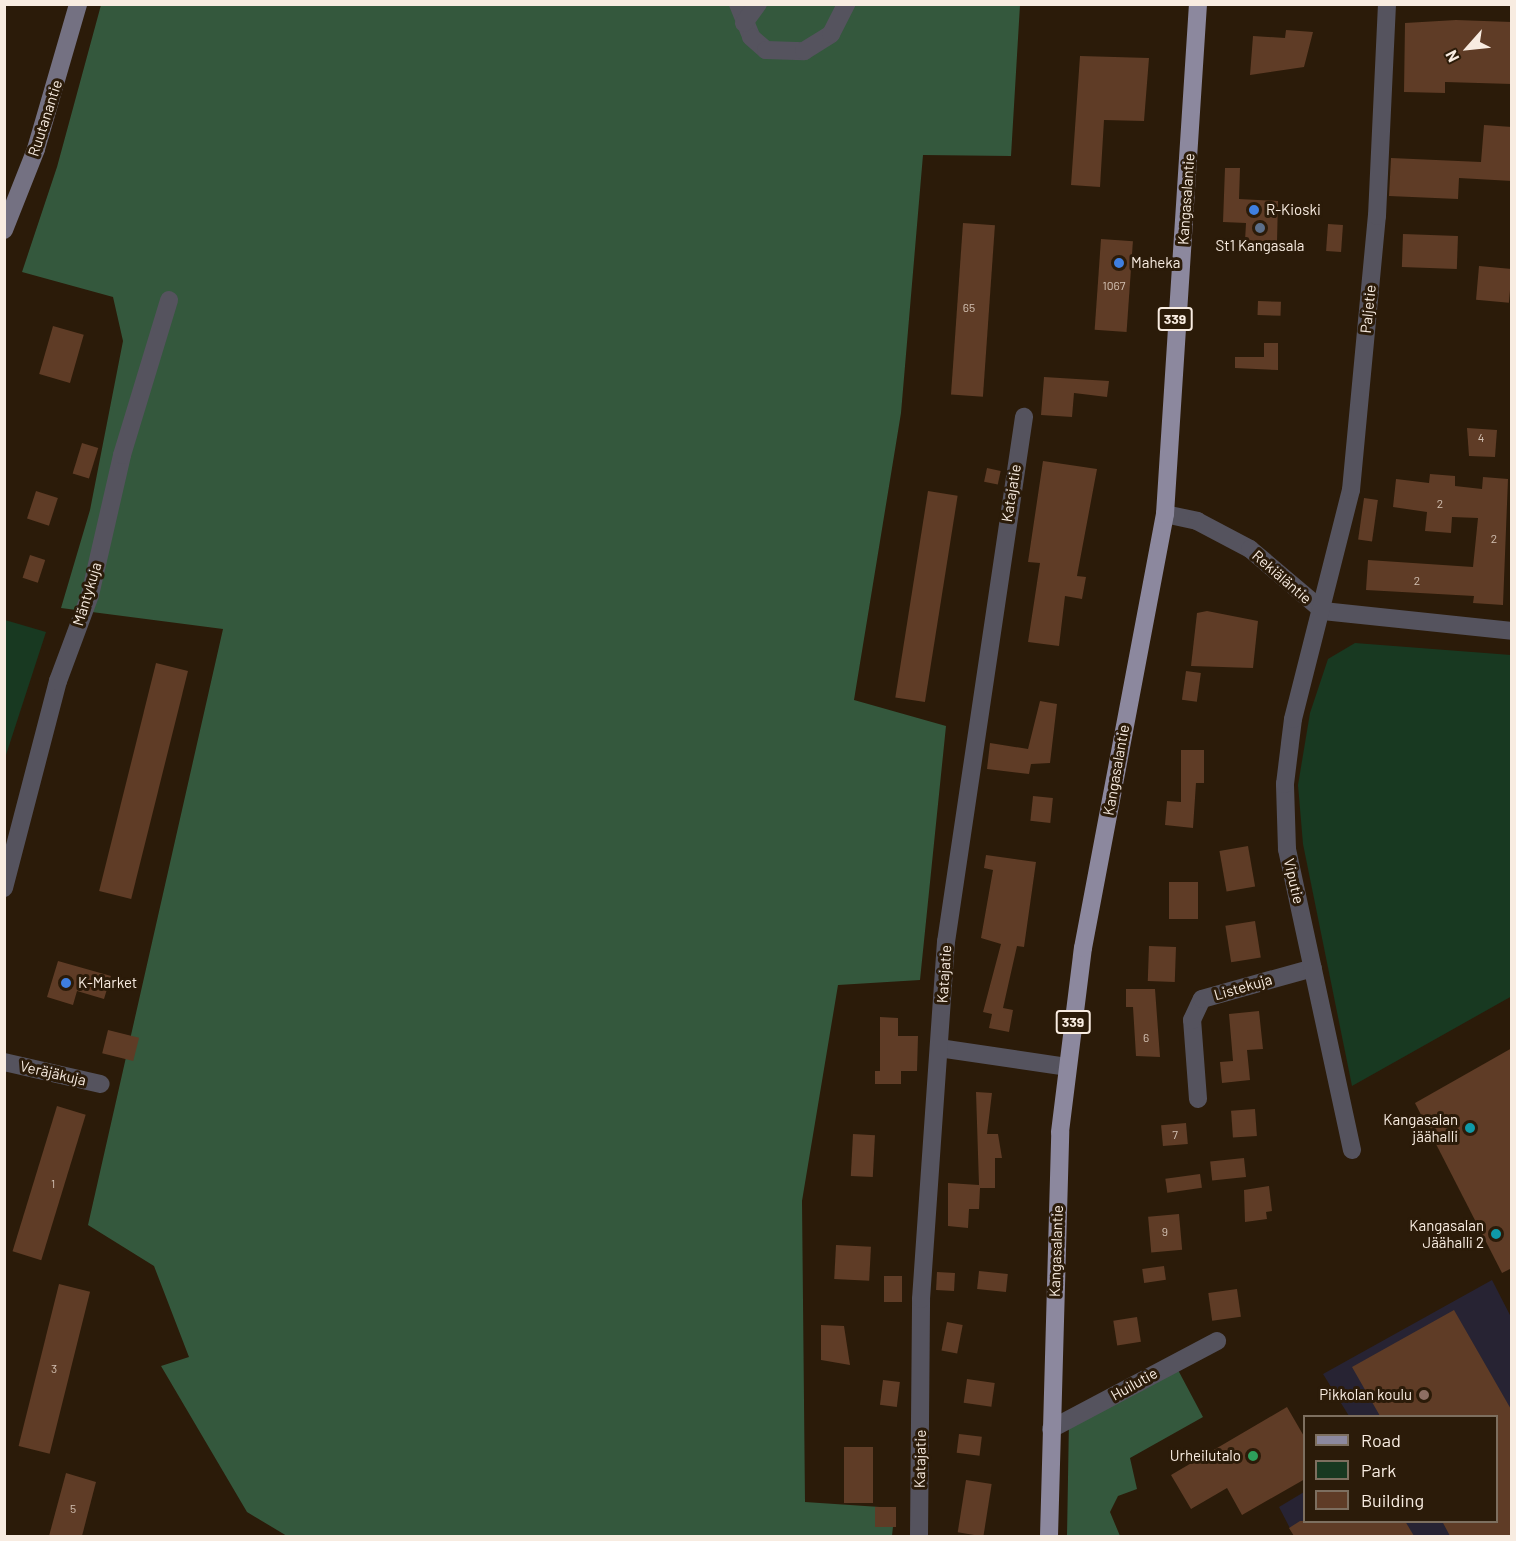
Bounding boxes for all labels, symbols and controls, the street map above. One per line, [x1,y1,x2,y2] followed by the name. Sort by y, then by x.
[1438,18,1498,78] north arrow
[1441,47,1462,65] text: N
[24,77,66,159] street label: Ruutanantie
[1174,153,1198,245] street label: Kangasalantie
[1266,201,1321,219] place label: R-Kioski
[1247,203,1261,217] marker: R-Kioski
[1253,221,1267,235] marker: St1 Kangasala
[1215,237,1305,255] place label: St1 Kangasala
[1131,254,1180,272] place label: Maheka
[1112,256,1126,270] marker: Maheka
[1103,279,1125,293] house number: 1067
[1356,284,1380,334] street label: Paljetie
[963,301,975,315] house number: 65
[1157,308,1193,330] road number: 339
[1478,431,1484,445] house number: 4
[998,463,1024,523] street label: Katajatie
[1437,497,1443,511] house number: 2
[1491,532,1497,546] house number: 2
[1249,546,1315,608] street label: Rekiäläntie
[69,560,105,628] street label: Mäntykuja
[1414,574,1420,588] house number: 2
[1099,723,1133,817] street label: Kangasalantie
[1280,856,1308,906] street label: Viputie
[933,944,955,1004] street label: Katajatie
[1212,970,1274,1004] street label: Listekuja
[78,974,137,992] place label: K-Market
[59,976,73,990] marker: K-Market
[1055,1011,1091,1033] road number: 339
[1143,1031,1149,1045] house number: 6
[18,1057,88,1089] street label: Veräjäkuja
[1383,1110,1458,1145] place label: Kangasalan jäähalli
[1463,1121,1477,1135] marker: Kangasalan jäähalli
[1172,1128,1178,1142] house number: 7
[51,1177,55,1191] house number: 1
[1045,1205,1067,1297] street label: Kangasalantie
[1409,1216,1484,1251] place label: Kangasalan Jäähalli 2
[1162,1225,1168,1239] house number: 9
[1489,1227,1503,1241] marker: Kangasalan Jäähalli 2
[51,1362,57,1376] house number: 3
[1108,1364,1160,1404] street label: Huilutie
[1319,1386,1412,1404] place label: Pikkolan koulu
[1417,1388,1431,1402] marker: Pikkolan koulu
[1303,1415,1498,1523] legend
[1361,1429,1401,1451] text: Road
[910,1430,930,1488] street label: Katajatie
[1170,1447,1241,1465] place label: Urheilutalo
[1246,1449,1260,1463] marker: Urheilutalo
[1361,1459,1396,1481] text: Park
[1361,1489,1424,1511] text: Building
[70,1502,76,1516] house number: 5

